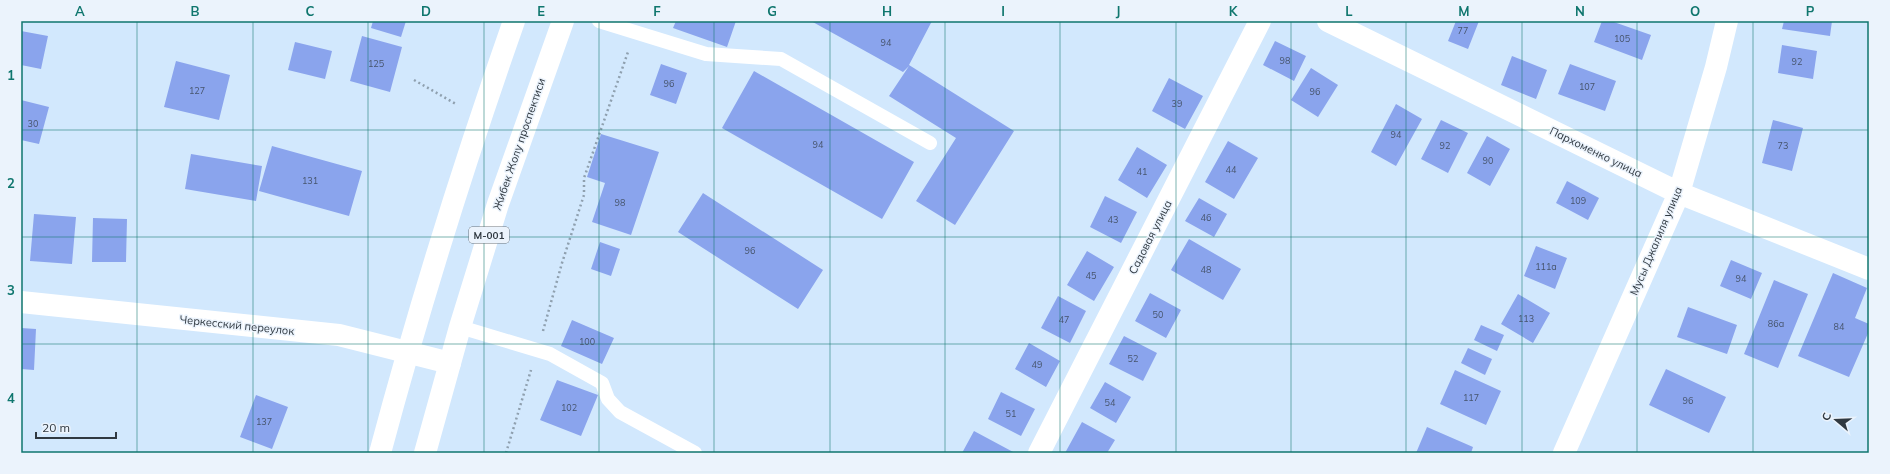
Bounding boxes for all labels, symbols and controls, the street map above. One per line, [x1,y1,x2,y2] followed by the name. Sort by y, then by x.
[75,3,85,19] text: A
[191,3,200,19] text: B
[306,3,315,19] text: C
[421,3,431,19] text: D
[537,3,545,19] text: E
[653,3,661,19] text: F
[767,3,777,19] text: G
[882,3,892,19] text: H
[1001,3,1005,19] text: I
[1116,3,1120,19] text: J
[1229,3,1239,19] text: K
[1345,3,1353,19] text: L
[1458,3,1470,19] text: M
[1575,3,1585,19] text: N
[1690,3,1700,19] text: O
[1806,3,1815,19] text: P
[1458,25,1468,36] house number: 77
[1614,33,1631,44] house number: 105
[881,37,892,48] house number: 94
[1280,55,1290,66] house number: 98
[1792,56,1802,67] house number: 92
[368,58,385,69] house number: 125
[7,67,15,83] text: 1
[490,76,548,212] street label: Жибек Жолу проспектиси
[664,78,674,89] house number: 96
[1579,81,1595,92] house number: 107
[189,85,205,96] house number: 127
[1310,86,1320,97] house number: 96
[1172,98,1182,109] house number: 39
[28,118,38,129] house number: 30
[1547,124,1645,180] street label: Пархоменко улица
[1391,129,1402,140] house number: 94
[813,139,824,150] house number: 94
[1440,140,1450,151] house number: 92
[1778,140,1788,151] house number: 73
[1483,155,1493,166] house number: 90
[1226,164,1237,175] house number: 44
[1137,166,1147,177] house number: 41
[7,175,15,191] text: 2
[302,175,318,186] house number: 131
[1627,185,1685,297] street label: Мусы Джалиля улица
[1570,195,1586,206] house number: 109
[615,197,625,208] house number: 98
[1125,198,1175,276] street label: Садовая улица
[1201,212,1211,223] house number: 46
[1108,214,1118,225] house number: 43
[469,227,509,243] road number: М-001
[745,245,755,256] house number: 96
[1535,261,1557,272] house number: 111а
[1201,264,1211,275] house number: 48
[1086,270,1097,281] house number: 45
[1736,273,1747,284] house number: 94
[7,282,15,298] text: 3
[1153,309,1163,320] house number: 50
[179,312,295,338] street label: Черкесский переулок
[1518,313,1534,324] house number: 113
[1059,314,1069,325] house number: 47
[1768,318,1784,329] house number: 86а
[1834,321,1845,332] house number: 84
[579,336,595,347] house number: 100
[1128,353,1138,364] house number: 52
[1032,359,1042,370] house number: 49
[7,390,15,406] text: 4
[1463,392,1479,403] house number: 117
[1683,395,1693,406] house number: 96
[1105,397,1116,408] house number: 54
[1816,400,1856,440] north arrow
[561,402,577,413] house number: 102
[1006,408,1016,419] house number: 51
[1819,410,1835,423] text: С
[36,414,116,440] scale bar
[256,416,272,427] house number: 137
[42,420,70,435] text: 20 m

